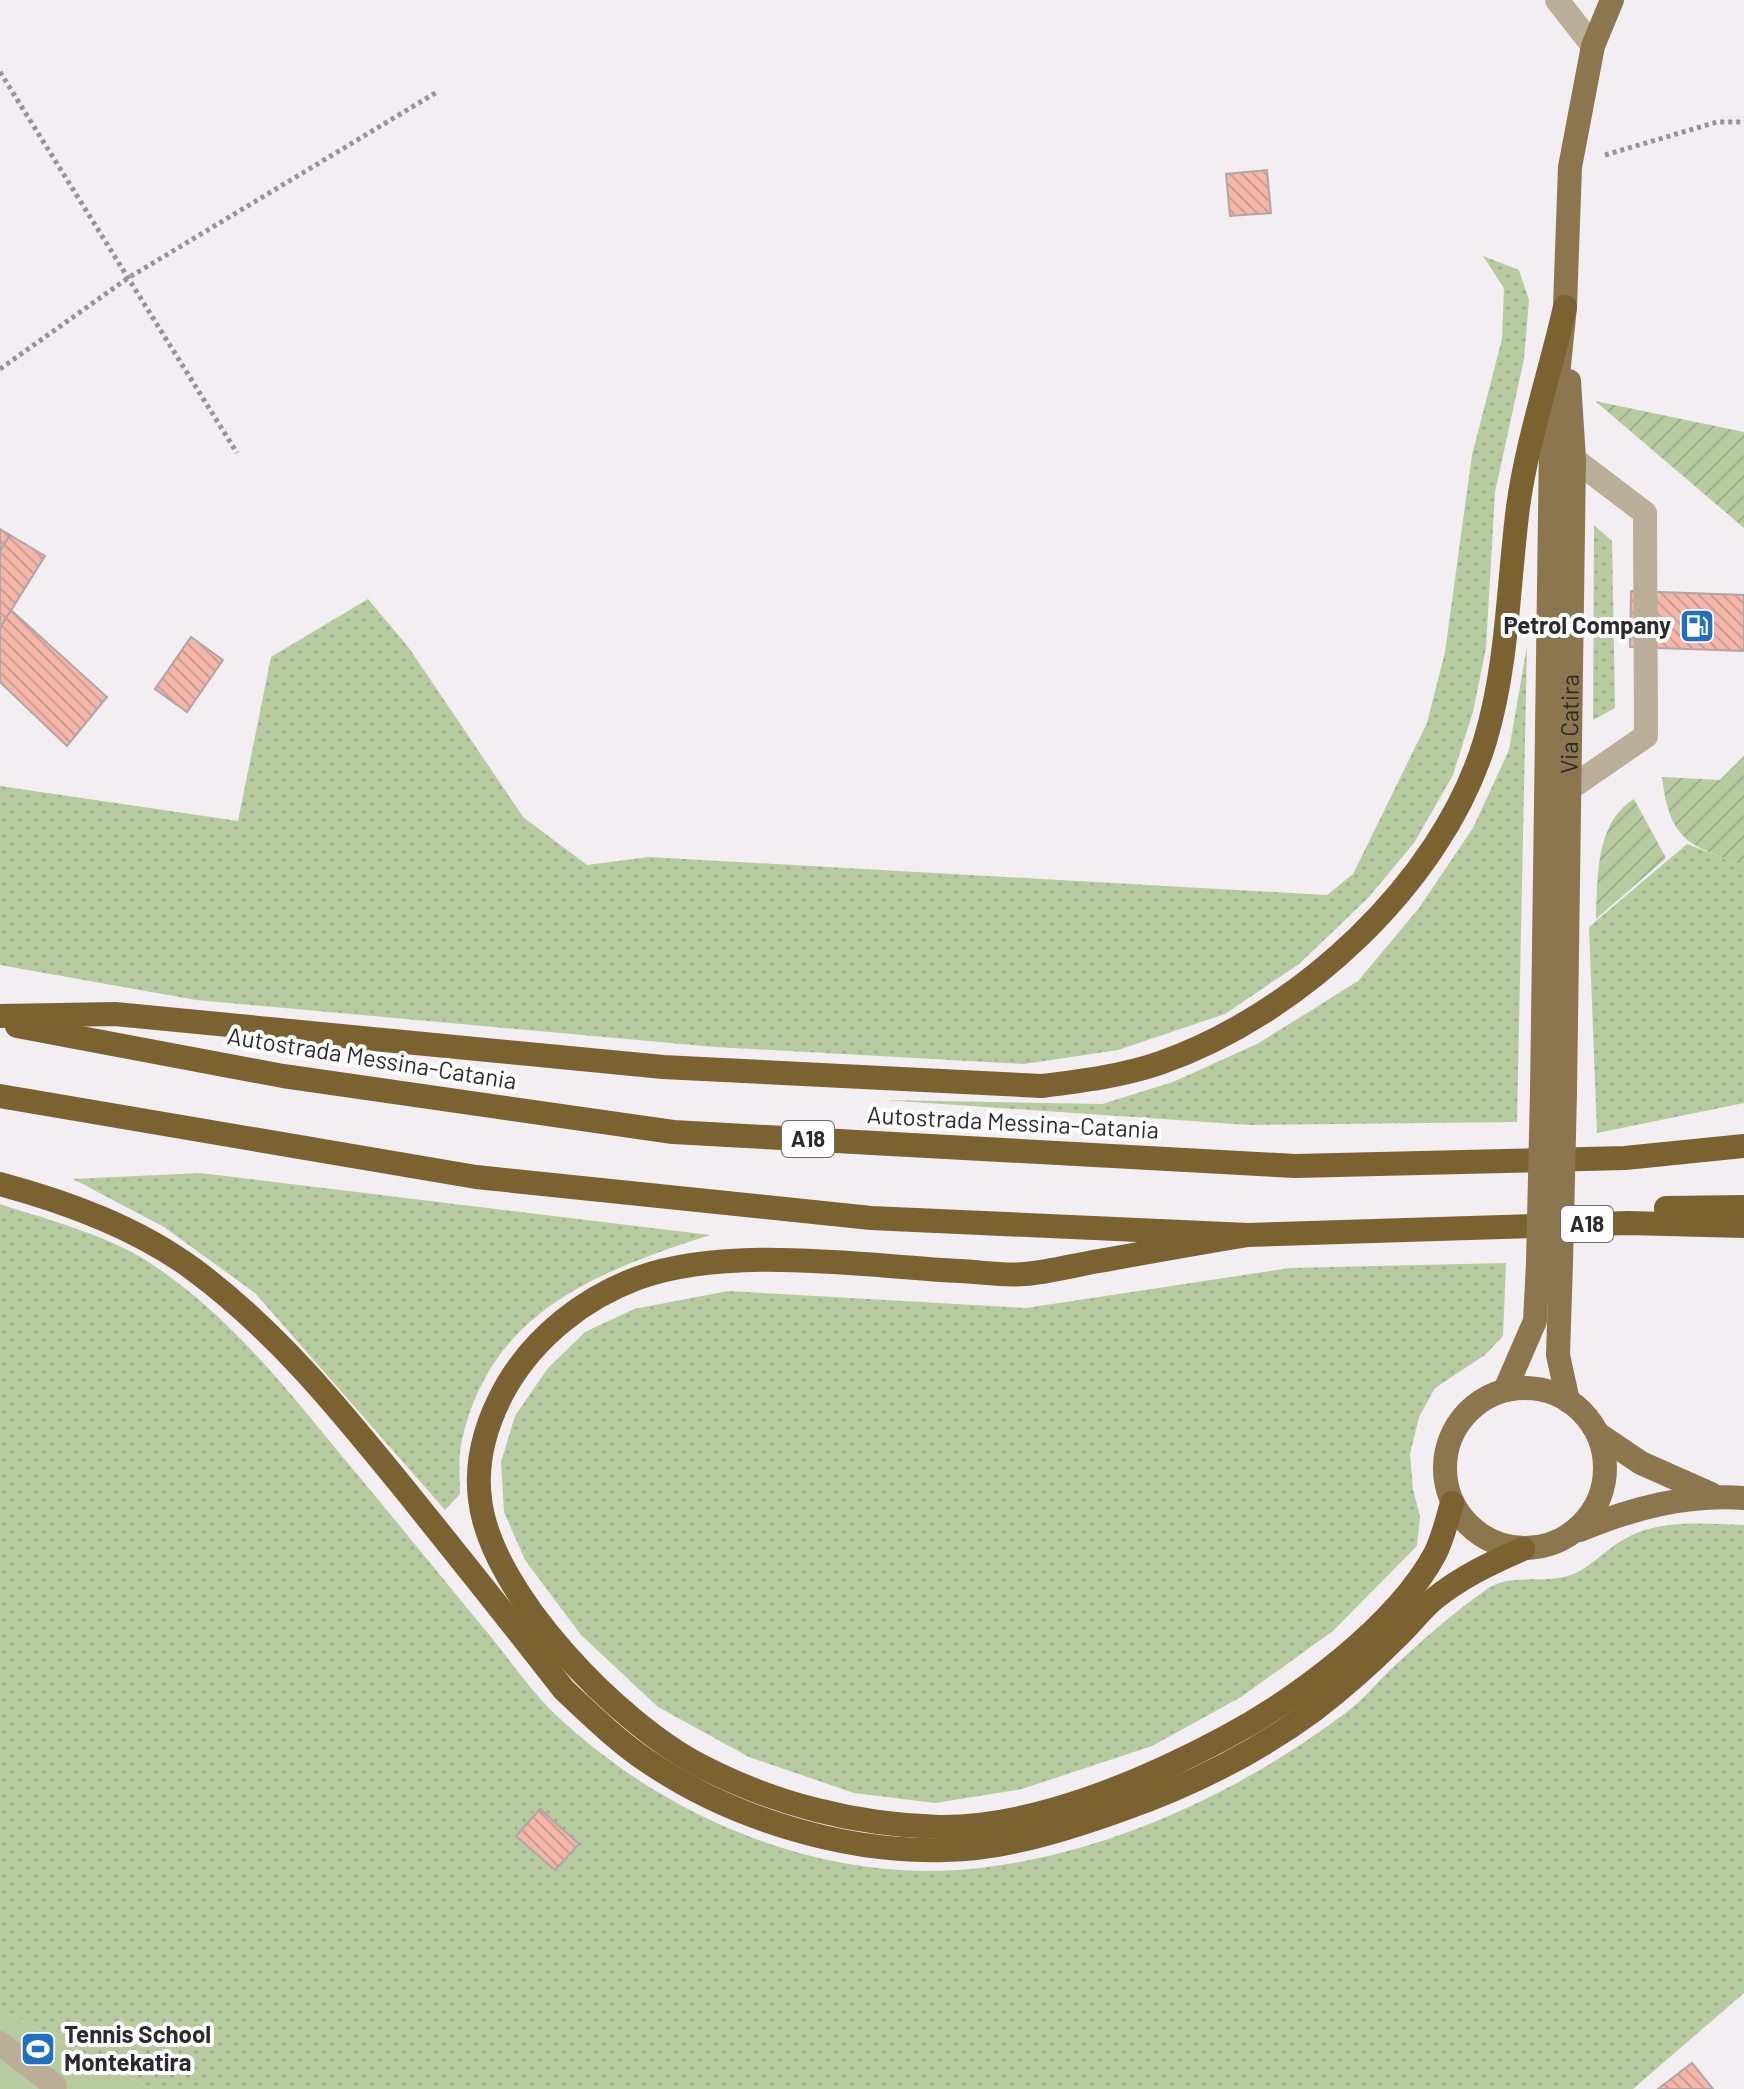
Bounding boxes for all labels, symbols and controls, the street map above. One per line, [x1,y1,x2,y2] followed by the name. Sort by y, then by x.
[1678,607,1716,645] fuel station icon: Petrol Company
[1504,610,1671,639] place label: Petrol Company
[1554,674,1584,774] street label: Via Catira
[226,1020,519,1095] street label: Autostrada Messina-Catania
[866,1099,1160,1144] street label: Autostrada Messina-Catania
[782,1121,834,1157] road number: A18
[1561,1206,1613,1242] road number: A18
[64,2019,211,2076] place label: Tennis School Montekatira
[19,2030,57,2068] sports icon: Tennis School Montekatira

